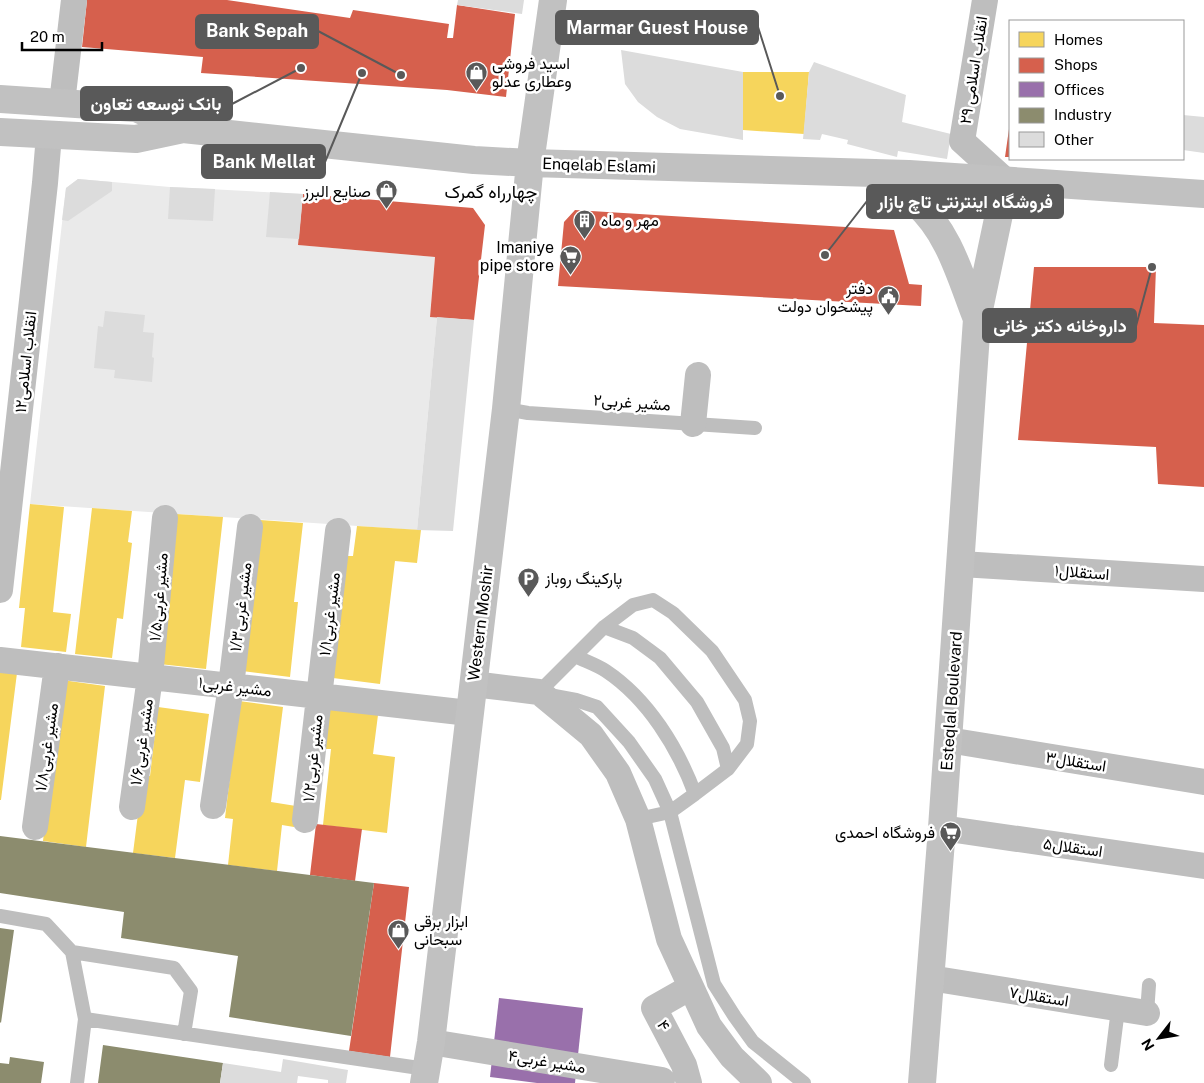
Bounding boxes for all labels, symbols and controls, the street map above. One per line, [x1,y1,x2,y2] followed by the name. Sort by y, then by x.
[556,11,758,44] callout: Marmar Guest House
[196,15,318,48] callout: Bank Sepah
[956,15,992,126] street label: انقلاب اسلامی ۲۹
[566,17,748,38] text: Marmar Guest House
[22,20,102,52] scale bar
[206,20,308,41] text: Bank Sepah
[1009,20,1184,160] legend
[30,28,65,45] text: 20 m
[1054,31,1103,48] text: Homes
[492,54,572,92] place label: اسید فروشی وعطاری عدلو
[1054,56,1098,73] text: Shops
[464,60,488,91] shop icon: اسید فروشی وعطاری عدلو
[1054,81,1104,98] text: Offices
[81,87,232,120] callout: بانک توسعه تعاون
[91,93,221,115] text: بانک توسعه تعاون
[1054,106,1112,123] text: Industry
[1054,131,1094,148] text: Other
[202,145,325,178] callout: Bank Mellat
[212,151,316,172] text: Bank Mellat
[542,154,656,177] street label: Enqelab Eslami
[375,179,399,210] shop icon: صنایع البرز
[445,181,537,204] district label: چهارراه گمرک
[302,182,371,203] place label: صنایع البرز
[867,185,1063,218] callout: فروشگاه اینترنتی تاچ بازار
[876,191,1053,214] text: فروشگاه اینترنتی تاچ بازار
[573,208,597,239] building icon: مهر و ماه
[601,211,659,231] place label: مهر و ماه
[480,238,554,275] place label: Imaniye pipe store
[558,244,582,275] supermarket icon: Imaniye pipe store
[777,279,873,318] place label: دفتر پیشخوان دولت
[877,285,901,316] public building icon: دفتر پیشخوان دولت
[983,309,1136,342] callout: داروخانه دکتر خانی
[11,310,41,414] street label: انقلاب اسلامی۱۲
[993,315,1127,337] text: داروخانه دکتر خانی
[593,390,671,416] street label: ۲مشیر غربی
[145,552,173,642] street label: ۱/۵مشیر غربی
[226,561,256,653] street label: ۱/۳مشیر غربی
[1054,561,1110,584] street label: استقلال۱
[464,564,497,682] street label: Western Moshir
[517,566,541,597] parking icon: پارکینگ روباز
[544,569,622,590] place label: پارکینگ روباز
[315,571,345,657] street label: ۱/۱مشیر غربی
[937,631,966,771] street label: Esteqlal Boulevard
[197,673,273,701] street label: مشیر غربی۱
[126,698,158,787] street label: ۱/۶مشیر غربی
[31,702,63,793] street label: ۱/۸مشیر غربی
[298,713,328,803] street label: ۱/۲مشیر غربی
[1044,747,1107,776] street label: استقلال۳
[939,820,963,851] supermarket icon: فروشگاه احمدی
[835,823,935,843] place label: فروشگاه احمدی
[1042,834,1104,861] street label: استقلال۵
[414,912,468,950] place label: ابزار برقی سبحانی
[386,918,410,949] shop icon: ابزار برقی سبحانی
[1008,982,1070,1011] street label: استقلال۷
[1134,1013,1184,1063] north arrow
[653,1017,674,1034] street label: ۴
[1138,1036,1158,1054] text: N
[507,1046,587,1078] street label: مشیر غربی۴

